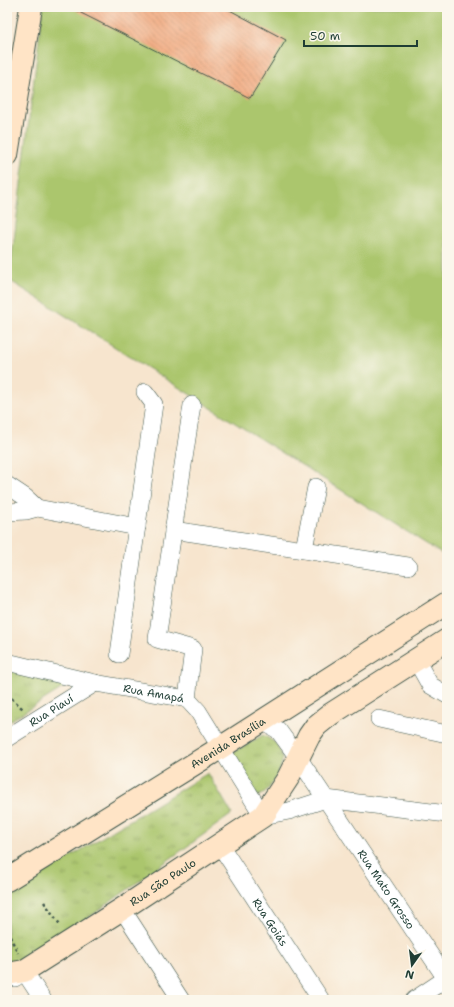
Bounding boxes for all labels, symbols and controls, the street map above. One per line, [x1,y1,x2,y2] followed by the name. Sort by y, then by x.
[304,22,417,48] scale bar
[310,28,340,44] text: 50 m
[122,681,185,706] street label: Rua Amapá
[26,691,76,730] street label: Rua Piauí
[188,714,269,772] street label: Avenida Brasília
[354,847,418,933] street label: Rua Mato Grosso
[127,855,199,910] street label: Rua São Paulo
[249,895,291,949] street label: Rua Goiás
[392,945,432,985] north arrow
[403,966,416,983] text: N

